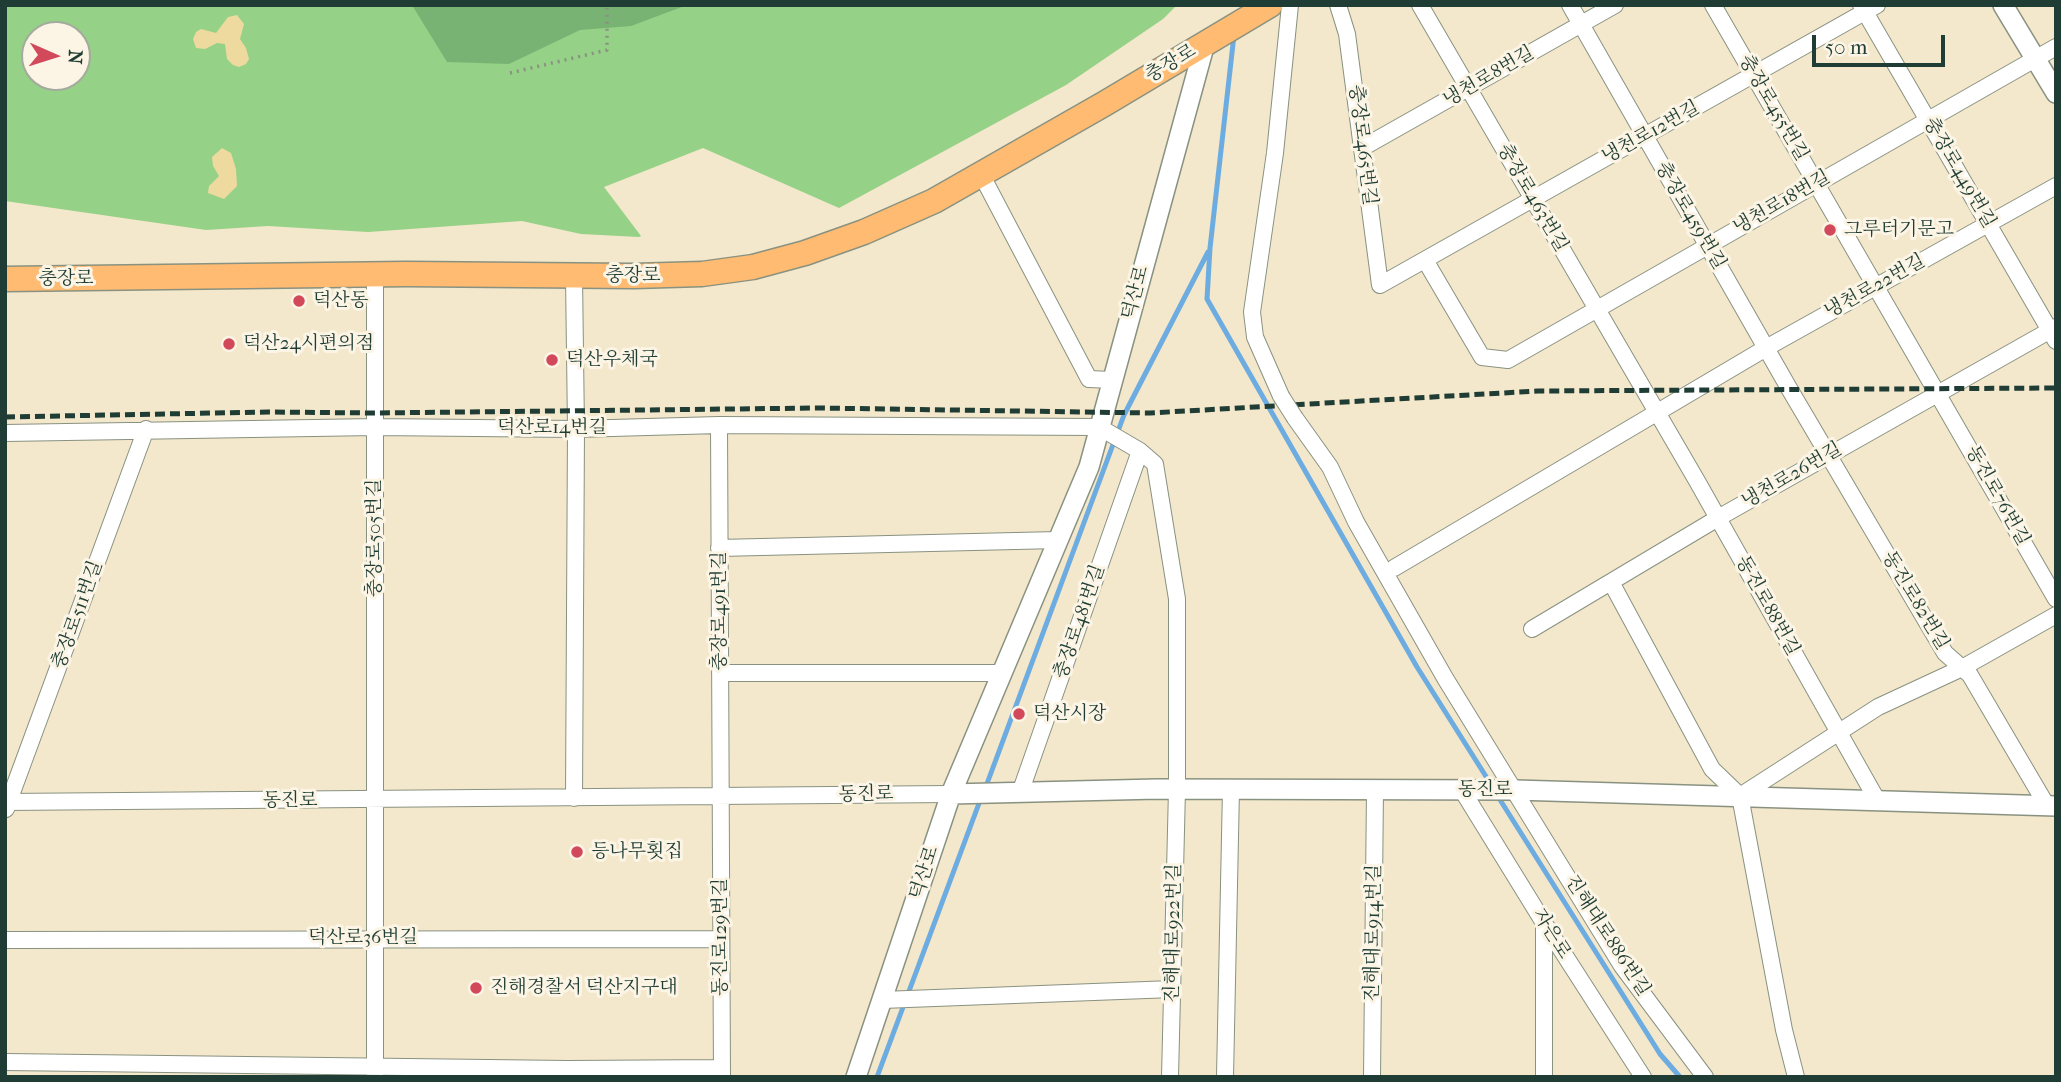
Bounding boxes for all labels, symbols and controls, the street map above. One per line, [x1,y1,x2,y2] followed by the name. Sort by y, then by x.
[21,21,91,91] north arrow
[1816,21,1949,65] scale bar
[1825,35,1868,59] text: 50 m
[1142,40,1200,88] street label: 충장로
[1439,42,1539,112] street label: 냉천로8번길
[64,49,86,65] text: N
[1733,51,1813,165] street label: 충장로455번길
[1343,83,1381,207] street label: 충장로465번길
[1598,97,1704,169] street label: 냉천로12번길
[1918,113,2000,233] street label: 충장로449번길
[1492,140,1572,256] street label: 충장로463번길
[1650,158,1730,274] street label: 충장로459번길
[1729,166,1835,240] street label: 냉천로18번길
[1844,219,1954,241] place label: 그루터기문고
[1822,222,1838,238] marker: 그루터기문고
[1821,250,1929,324] street label: 냉천로22번길
[1118,263,1154,323] street label: 덕산로
[605,265,661,287] street label: 충장로
[38,268,94,290] street label: 충장로
[313,290,368,312] place label: 덕산동
[291,293,307,309] marker: 덕산동
[243,333,374,355] place label: 덕산24시편의점
[221,336,237,352] marker: 덕산24시편의점
[566,349,658,371] place label: 덕산우체국
[544,352,560,368] marker: 덕산우체국
[497,417,607,439] street label: 덕산로14번길
[1738,438,1846,514] street label: 냉천로26번길
[1960,442,2034,550] street label: 동진로76번길
[364,479,386,597] street label: 충장로505번길
[1877,548,1953,654] street label: 동진로82번길
[709,551,731,671] street label: 충장로491번길
[1730,552,1804,660] street label: 동진로88번길
[48,558,108,672] street label: 충장로511번길
[1050,562,1110,682] street label: 충장로481번길
[1033,703,1106,725] place label: 덕산시장
[1011,706,1027,722] marker: 덕산시장
[1457,779,1513,801] street label: 동진로
[838,783,894,807] street label: 동진로
[262,790,318,812] street label: 동진로
[591,841,683,863] place label: 등나무횟집
[906,843,944,903] street label: 덕산로
[569,844,585,860] marker: 등나무횟집
[1161,863,1187,1003] street label: 진해대로922번길
[1361,864,1387,1002] street label: 진해대로914번길
[1559,871,1655,1001] street label: 진해대로886번길
[710,878,732,996] street label: 동진로129번길
[1527,905,1575,963] street label: 자은로
[308,927,418,949] street label: 덕산로36번길
[490,977,678,999] place label: 진해경찰서 덕산지구대
[468,980,484,996] marker: 진해경찰서 덕산지구대

